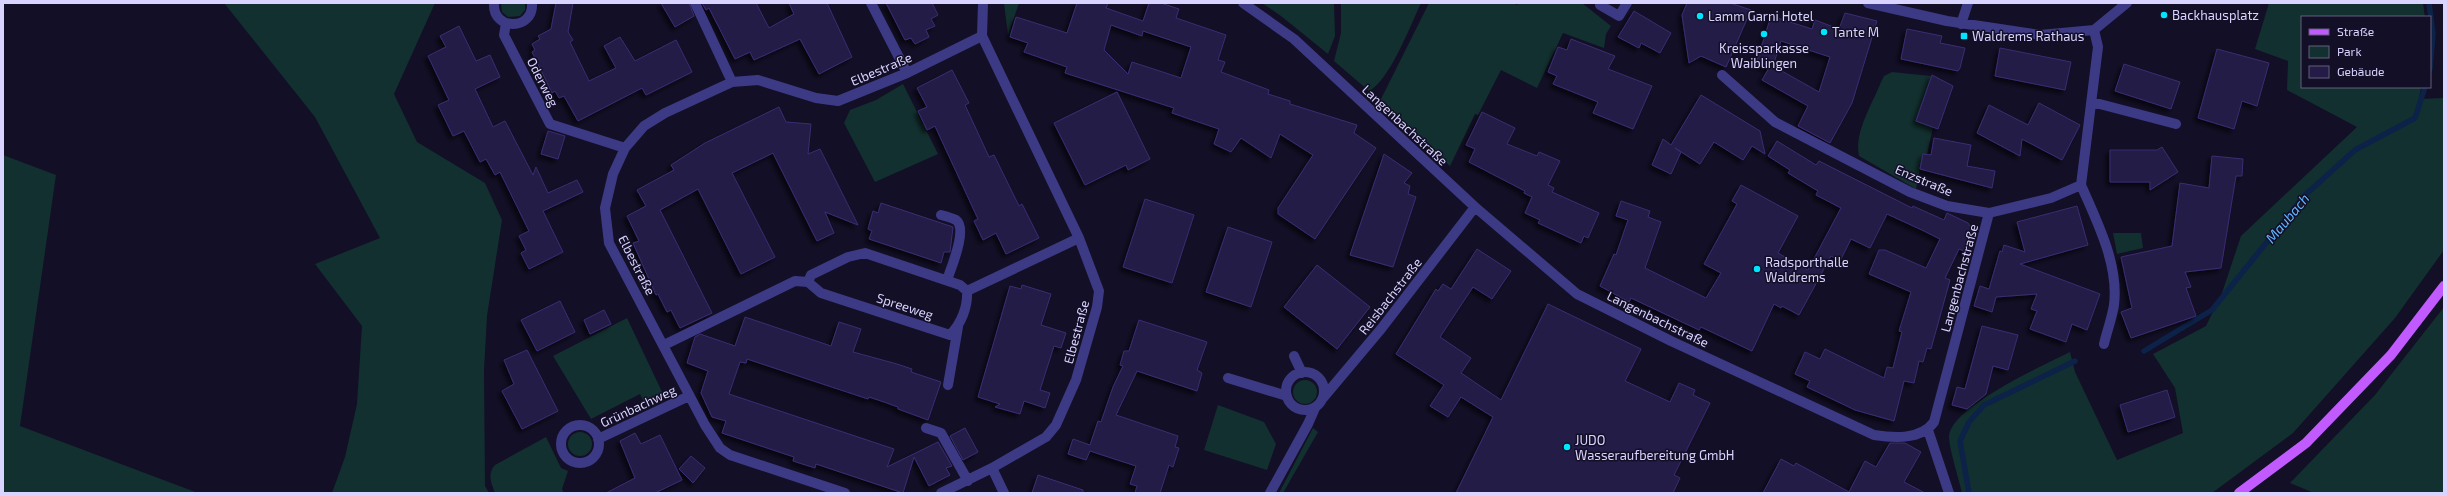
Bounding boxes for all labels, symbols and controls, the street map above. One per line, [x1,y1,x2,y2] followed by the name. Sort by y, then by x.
[2172,7,2259,23] place label: Backhausplatz
[1708,8,1814,24] place label: Lamm Garni Hotel
[2159,10,2169,20] marker: Backhausplatz
[1695,11,1705,21] marker: Lamm Garni Hotel
[2301,16,2431,88] legend
[1832,24,1879,40] place label: Tante M
[2337,24,2374,38] text: Straße
[1819,27,1829,37] marker: Tante M
[1972,28,2084,44] place label: Waldrems Rathaus
[1759,29,1769,39] marker: Kreissparkasse Waiblingen
[1959,31,1969,41] marker: Waldrems Rathaus
[1719,40,1809,71] place label: Kreissparkasse Waiblingen
[2337,44,2362,58] text: Park
[848,49,914,89] street label: Elbestraße
[524,55,562,109] street label: Oderweg
[2337,64,2385,78] text: Gebäude
[1359,81,1451,169] street label: Langenbachstraße
[1893,161,1955,199] street label: Enzstraße
[2261,190,2313,246] water label: Maubach
[1937,222,1981,334] street label: Langenbachstraße
[615,232,659,298] street label: Elbestraße
[1355,254,1425,338] street label: Reisbachstraße
[1765,254,1849,285] place label: Radsporthalle Waldrems
[1752,264,1762,274] marker: Radsporthalle Waldrems
[1605,287,1712,351] street label: Langenbachstraße
[875,289,935,323] street label: Spreeweg
[1060,298,1092,366] street label: Elbestraße
[598,381,678,431] street label: Grünbachweg
[1575,432,1735,463] place label: JUDO Wasseraufbereitung GmbH
[1562,442,1572,452] marker: JUDO Wasseraufbereitung GmbH

